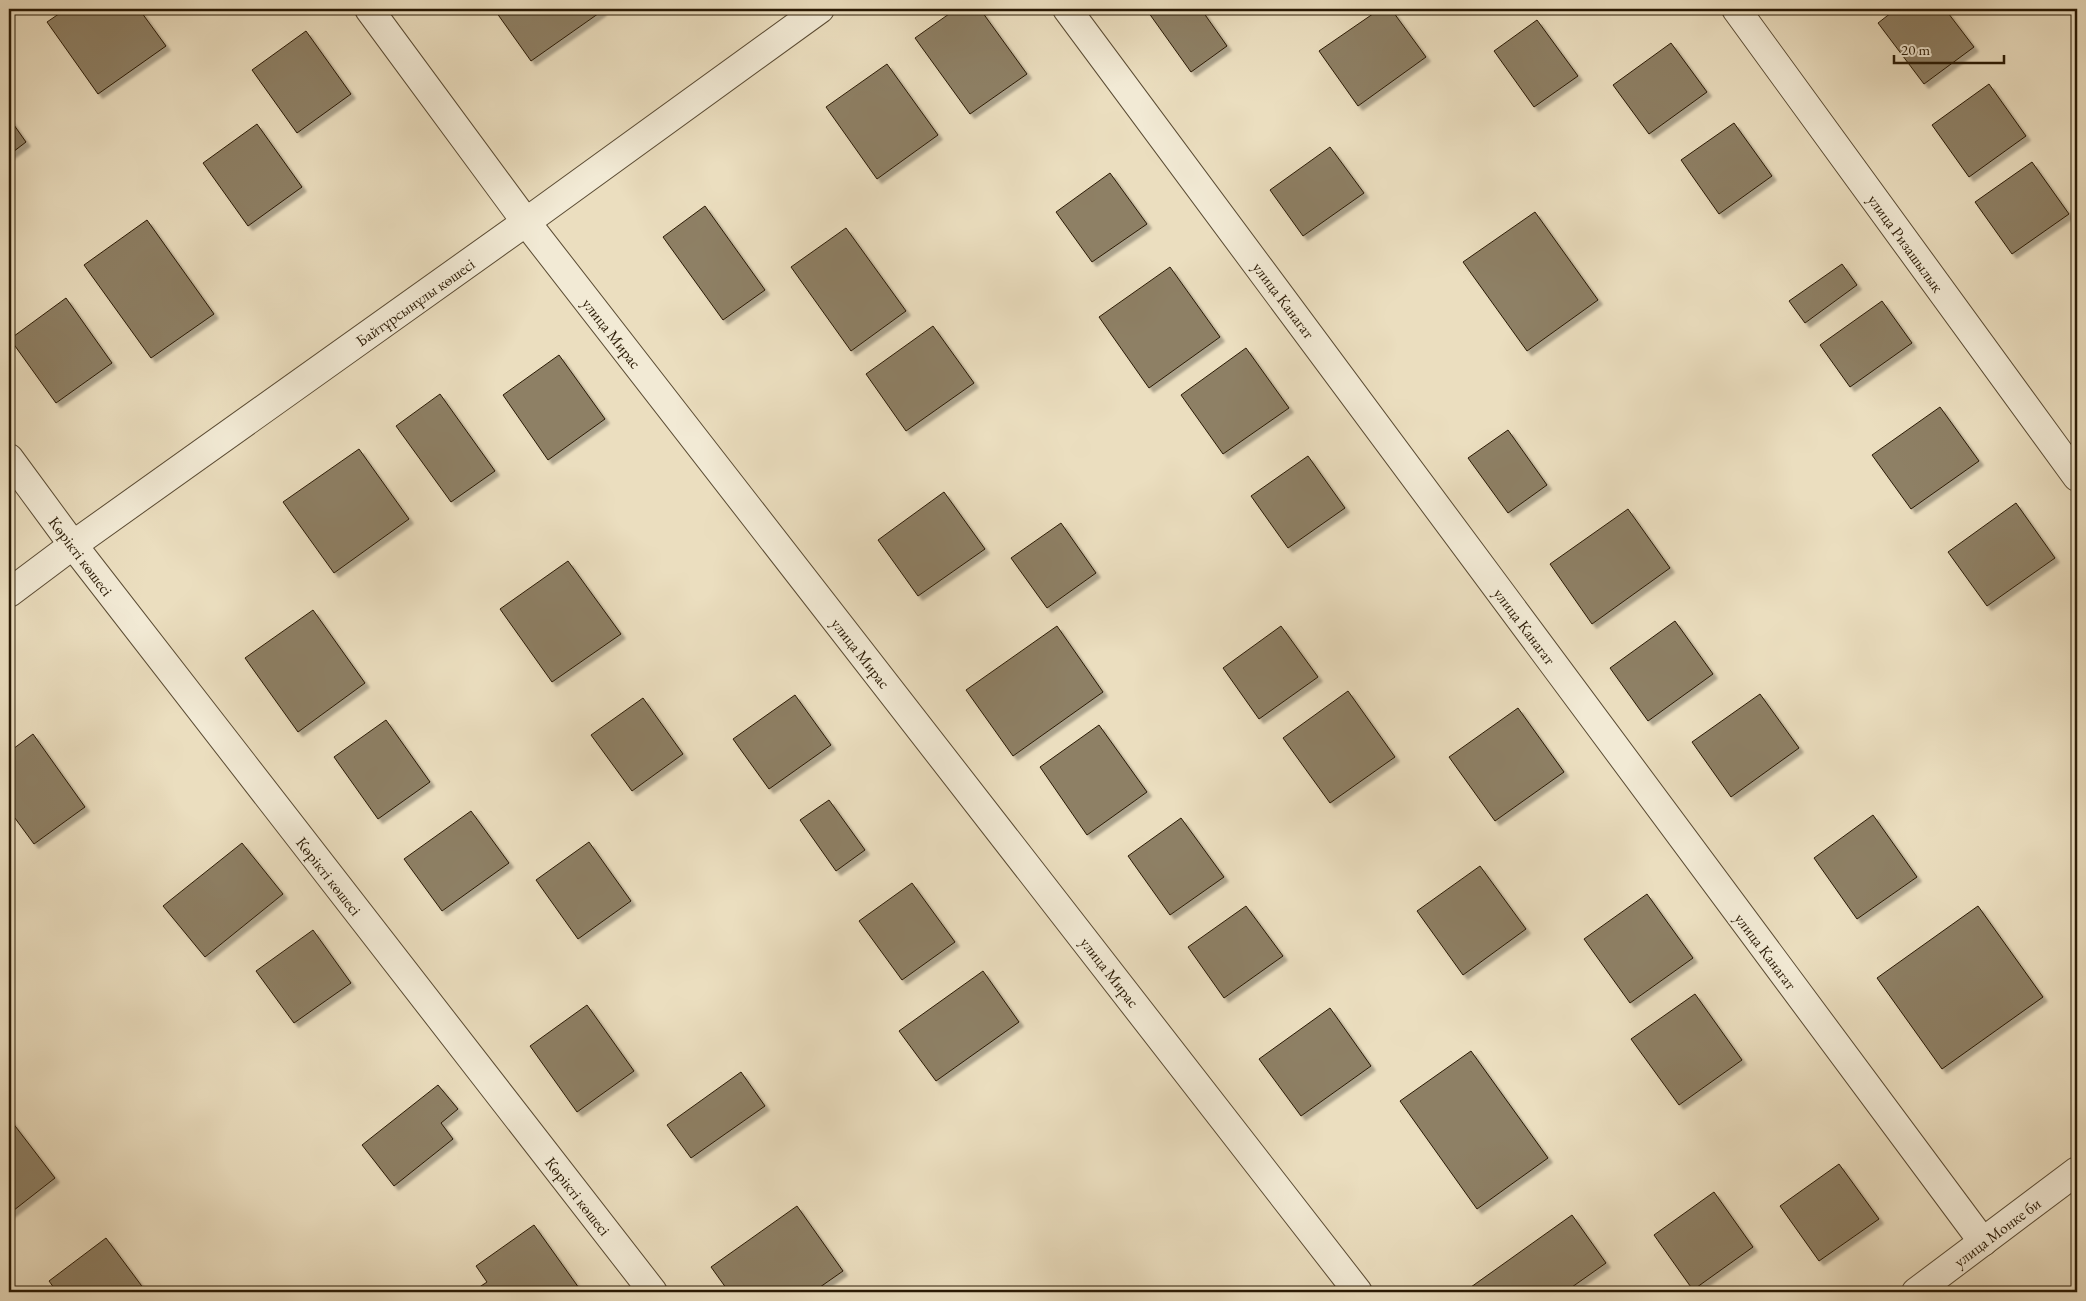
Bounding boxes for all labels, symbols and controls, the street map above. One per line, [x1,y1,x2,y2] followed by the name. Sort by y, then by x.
[1894,32,2004,64] scale bar
[1901,40,1930,59] text: 20 m
[1863,190,1948,297] street label: улица Ризашылык
[352,253,479,351] street label: Байтұрсынұлы көшесі
[1248,258,1320,343] street label: улица Канагат
[577,294,646,373] street label: улица Мирас
[44,512,117,600] street label: Көрікті көшесі
[1489,584,1561,669] street label: улица Канагат
[826,614,895,693] street label: улица Мирас
[291,833,366,920] street label: Көрікті көшесі
[1730,909,1802,994] street label: улица Канагат
[1075,933,1144,1012] street label: улица Мирас
[540,1153,615,1240] street label: Көрікті көшесі
[1950,1192,2045,1272] street label: улица Монке би

